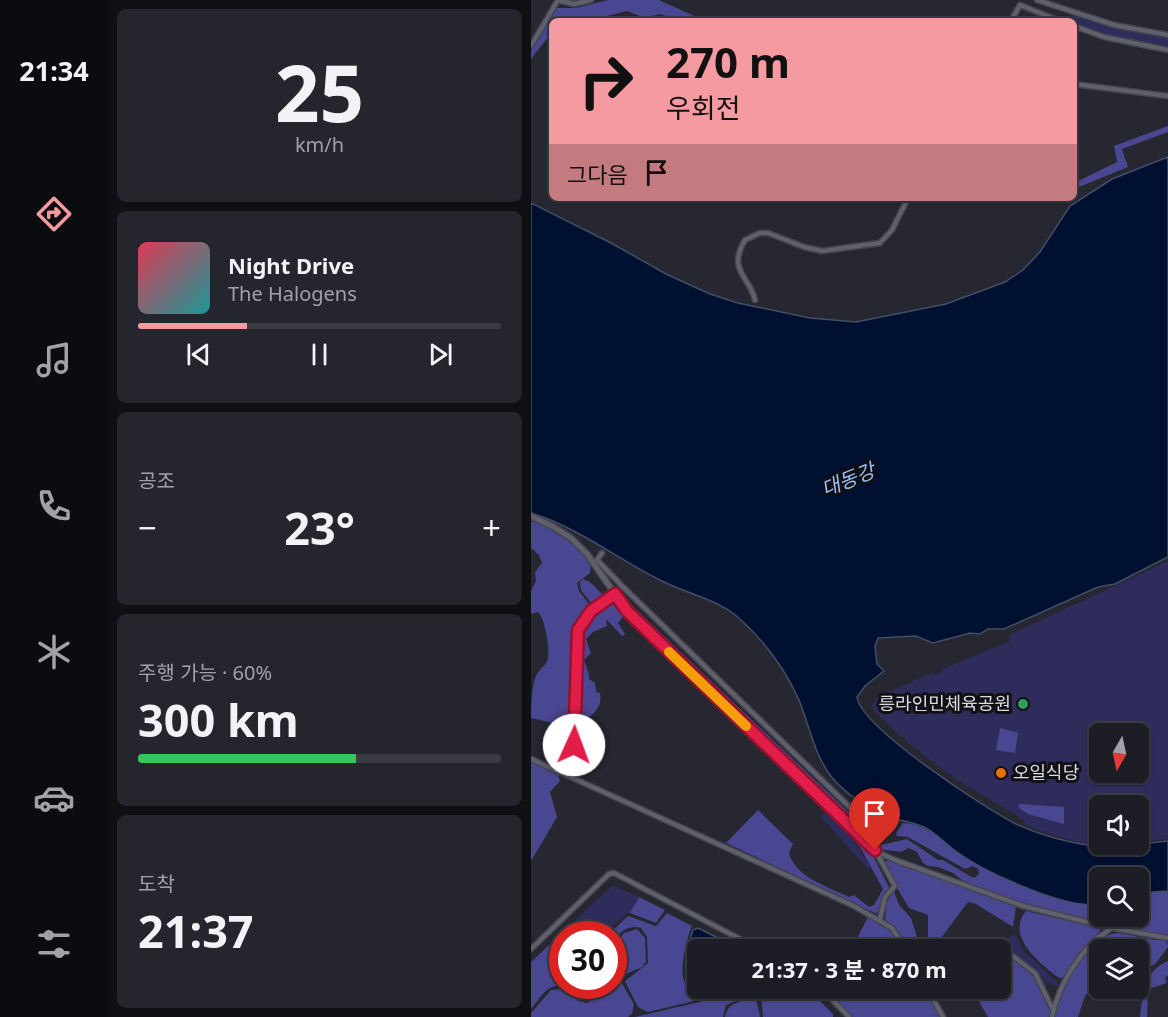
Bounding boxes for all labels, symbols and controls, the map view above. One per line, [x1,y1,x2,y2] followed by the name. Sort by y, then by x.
[666,33,790,90] text: 270 m
[275,39,364,145] text: 25
[567,42,645,120] icon: right
[19,52,89,89] text: 21:34
[666,89,741,126] text: 우회전
[295,131,344,158] text: km/h
[640,156,673,189] icon: arrive
[567,159,628,189] text: 그다음
[33,193,75,235] icon: directions
[228,250,354,280] text: Night Drive
[228,280,357,307] text: The Halogens
[182,338,215,371] icon: previous
[303,338,336,371] icon: pause
[424,338,457,371] icon: next
[33,339,75,381] icon: music
[817,456,881,502] water label: 대동강
[138,467,175,494] text: 공조
[33,485,75,527] icon: phone
[284,497,355,558] text: 23°
[138,505,157,550] text: −
[482,505,501,550] text: +
[33,631,75,673] icon: climate
[138,659,272,686] text: 주행 가능 · 60%
[138,689,299,750] text: 300 km
[879,691,1011,715] place label: 릉라인민체육공원
[1016,697,1030,711] marker: 릉라인민체육공원
[542,713,606,777] position arrow
[1089,723,1149,783] north arrow
[1089,723,1149,999] map controls
[1013,760,1079,784] place label: 오일식당
[994,766,1008,780] marker: 오일식당
[33,777,75,819] icon: car
[849,788,900,850] pin
[1089,795,1149,855] button: sound
[858,797,891,830] icon: arrive
[1089,867,1149,927] button: search
[138,870,175,897] text: 도착
[138,900,254,961] text: 21:37
[549,921,627,999] speed limit sign: 30
[33,923,75,965] icon: filters
[1089,939,1149,999] button: layers
[751,954,947,984] text: 21:37 · 3 분 · 870 m

